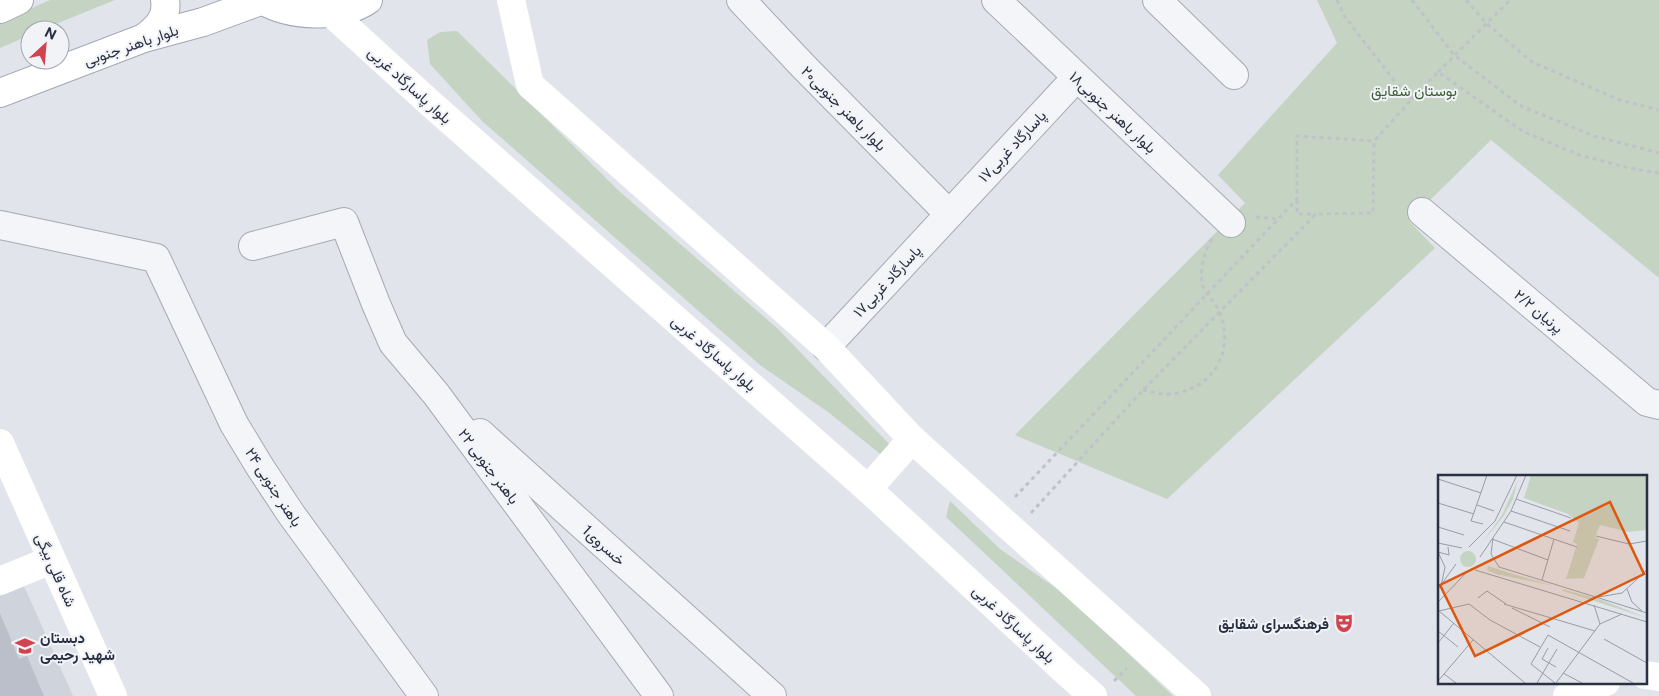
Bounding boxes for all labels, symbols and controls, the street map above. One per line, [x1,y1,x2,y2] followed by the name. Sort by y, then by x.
[20,20,70,70] north arrow
[82,21,181,71] street label: بلوار باهنر جنوبی
[42,24,59,43] text: N
[363,43,455,128] street label: بلوار پاسارگاد غربی
[797,62,890,155] street label: بلوار باهنر جنوبی۲۰
[1065,68,1160,158] street label: ۱۸بلوار باهنر جنوبی
[1371,82,1457,101] park label: بوستان شقایق
[975,107,1051,187] street label: ۱۷پاسارگاد غربی
[850,242,926,322] street label: پاسارگاد غربی۱۷
[1510,286,1567,338] street label: پرنیان ۲/۲
[667,312,760,396] street label: بلوار پاسارگاد غربی
[454,425,523,508] street label: ۲۲ باهنر جنوبی
[241,444,306,531] street label: ۲۴ باهنر جنوبی
[1438,475,1646,684] inset map
[578,521,629,570] street label: خسروى1
[30,531,80,610] street label: شاه قلی بیگی
[968,581,1059,668] street label: بلوار پاسارگاد غربی
[1333,612,1355,634] theatre icon: فرهنگسرای شقایق
[1218,615,1329,633] place label: فرهنگسرای شقایق
[40,629,115,664] place label: دبستان شهید رحیمی
[14,635,36,657] school or university icon: دبستان شهید رحیمی

